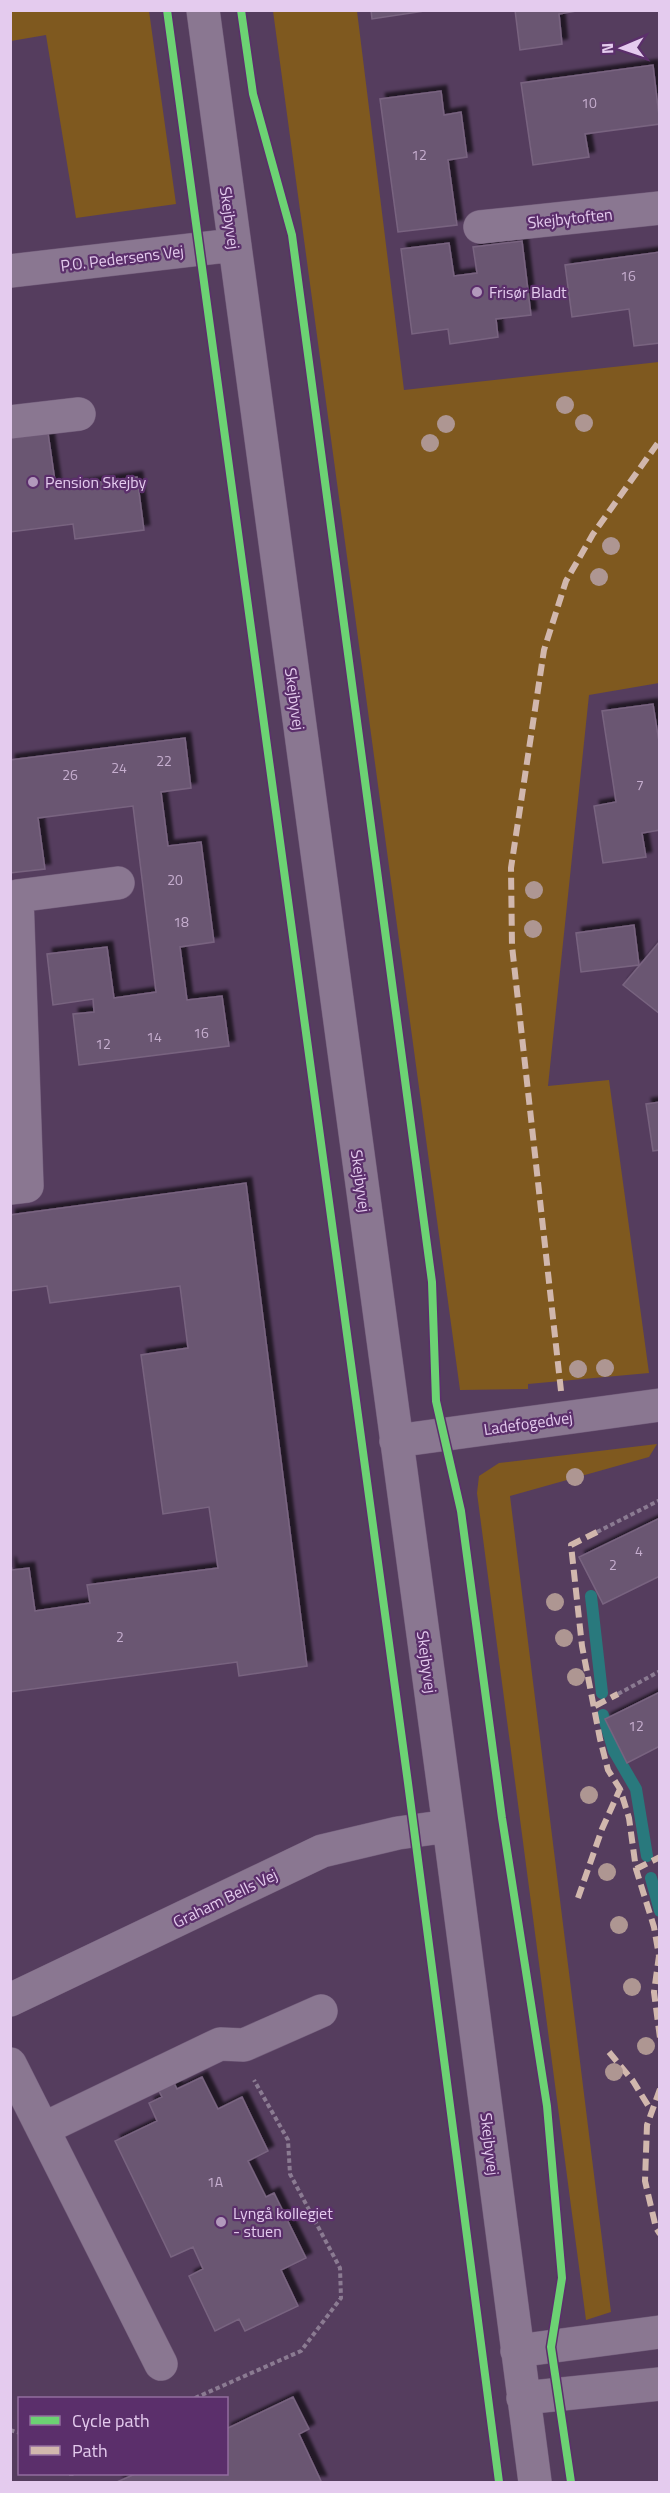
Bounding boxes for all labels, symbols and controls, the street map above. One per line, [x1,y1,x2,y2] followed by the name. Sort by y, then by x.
[592,18,652,78] north arrow
[595,43,619,54] text: N
[581,92,597,113] house number: 10
[411,144,427,165] house number: 12
[214,185,246,251] street label: Skejbyvej
[526,202,614,234] street label: Skejbytoften
[59,239,185,277] street label: P.O. Pedersens Vej
[620,265,636,286] house number: 16
[489,280,567,304] place label: Frisør Bladt
[470,285,484,299] marker: Frisør Bladt
[45,470,147,494] place label: Pension Skejby
[26,475,40,489] marker: Pension Skejby
[279,666,311,732] street label: Skejbyvej
[156,750,172,771] house number: 22
[111,757,127,778] house number: 24
[62,764,78,785] house number: 26
[636,774,644,795] house number: 7
[167,869,183,890] house number: 20
[173,911,189,932] house number: 18
[193,1022,209,1043] house number: 16
[146,1026,162,1047] house number: 14
[95,1033,111,1054] house number: 12
[345,1148,377,1214] street label: Skejbyvej
[482,1405,574,1441] street label: Ladefogedvej
[635,1540,643,1561] house number: 4
[609,1554,617,1575] house number: 2
[116,1626,124,1647] house number: 2
[411,1629,443,1695] street label: Skejbyvej
[628,1715,644,1736] house number: 12
[169,1862,281,1934] street label: Graham Bells Vej
[474,2111,506,2177] street label: Skejbyvej
[207,2171,224,2192] house number: 1A
[233,2201,333,2243] place label: Lyngå kollegiet - stuen
[214,2215,228,2229] marker: Lyngå kollegiet - stuen
[18,2397,228,2475] legend
[72,2407,150,2434] text: Cycle path
[72,2437,108,2464] text: Path

